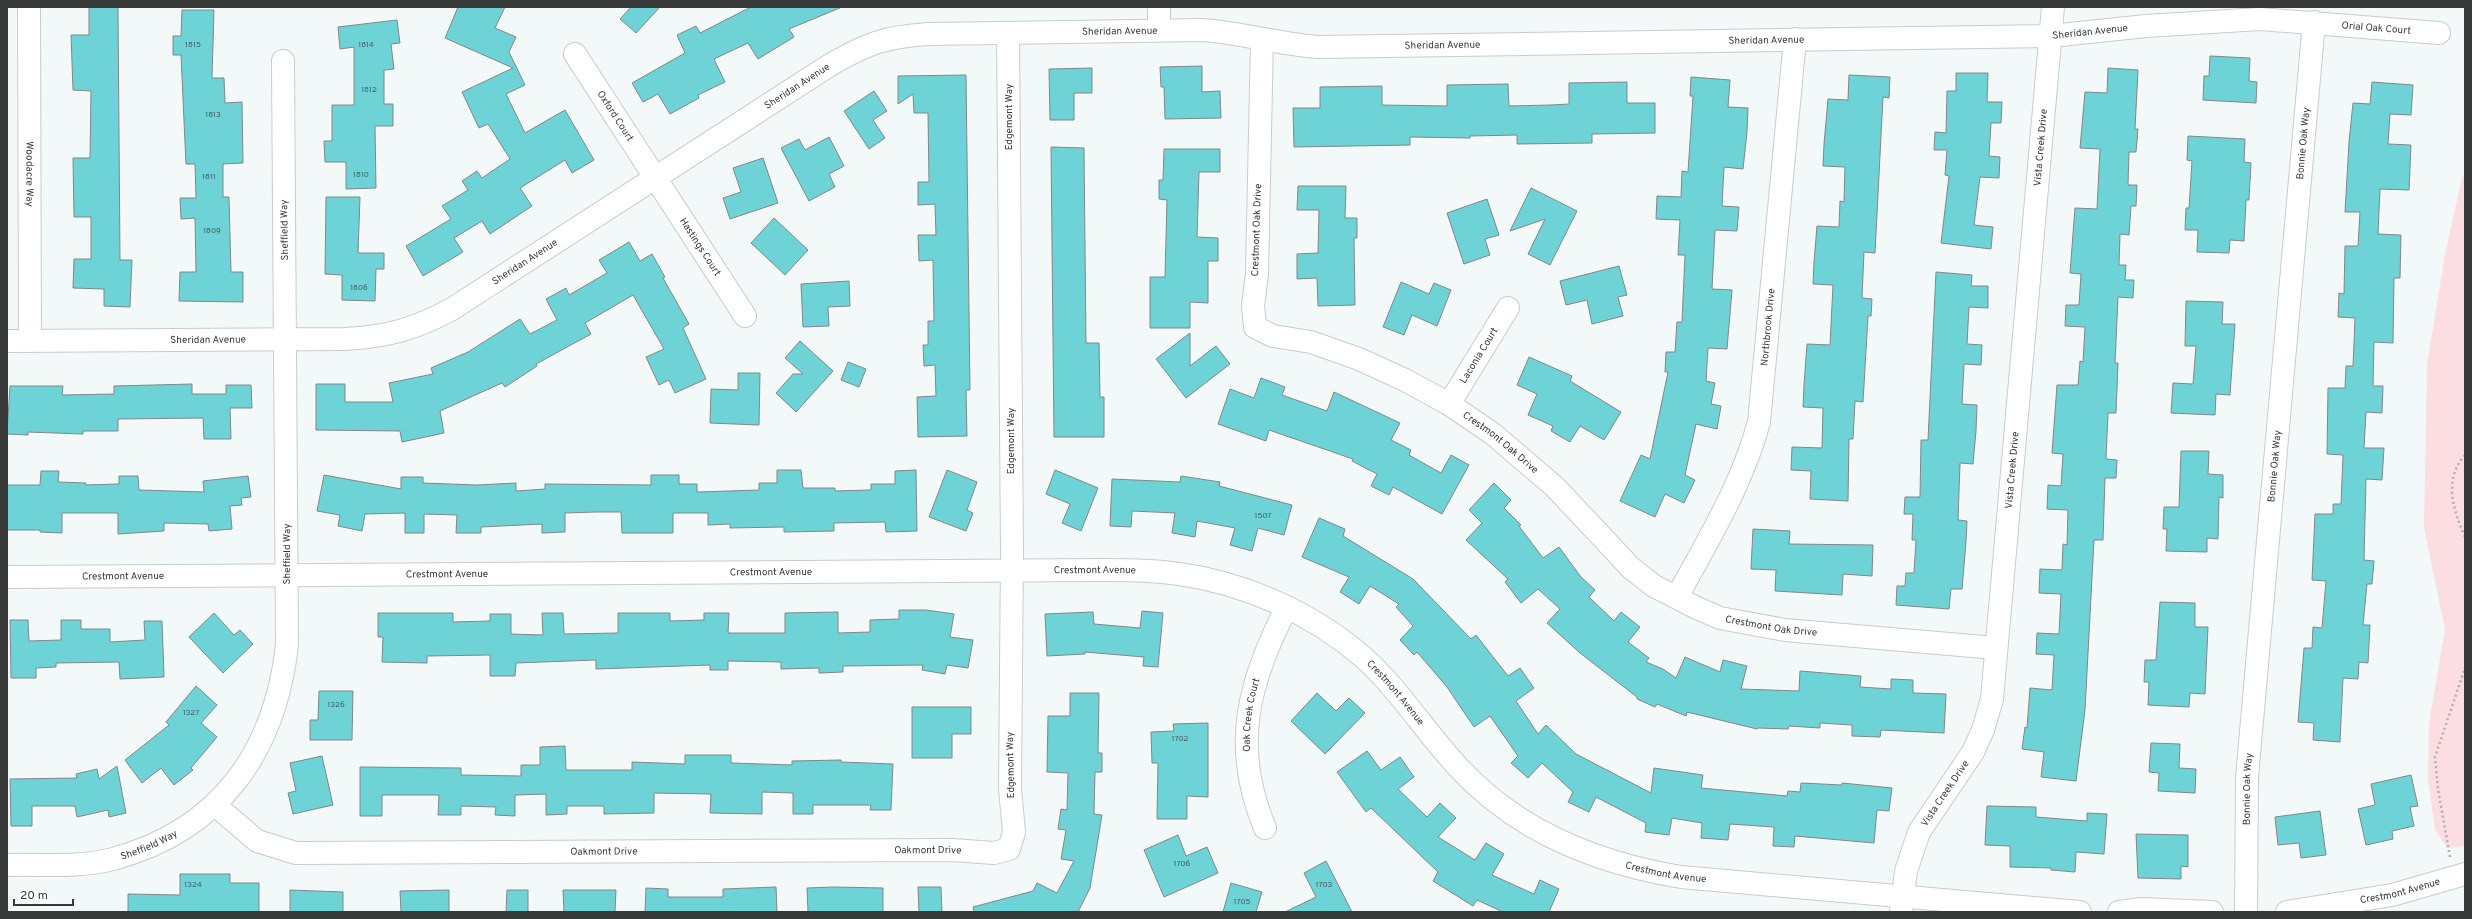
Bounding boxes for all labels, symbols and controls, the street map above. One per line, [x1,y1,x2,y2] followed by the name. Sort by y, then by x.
[2341,19,2412,37] street label: Orial Oak Court
[2052,21,2129,42] street label: Sheridan Avenue
[1082,24,1158,38] street label: Sheridan Avenue
[1728,33,1804,47] street label: Sheridan Avenue
[1404,38,1480,52] street label: Sheridan Avenue
[185,40,201,50] house number: 1815
[358,40,374,50] house number: 1814
[762,60,832,112] street label: Sheridan Avenue
[1003,84,1016,150] street label: Edgemont Way
[361,85,377,95] house number: 1812
[594,88,637,144] street label: Oxford Court
[2294,107,2313,180] street label: Bonnie Oak Way
[2031,108,2050,187] street label: Vista Creek Drive
[205,110,221,120] house number: 1813
[23,141,36,207] street label: Woodacre Way
[353,170,369,180] house number: 1810
[202,172,216,182] house number: 1811
[1249,183,1265,277] street label: Crestmont Oak Drive
[278,199,292,261] street label: Sheffield Way
[677,215,724,279] street label: Hastings Court
[203,226,221,236] house number: 1809
[490,236,560,288] street label: Sheridan Avenue
[350,283,368,293] house number: 1806
[1758,288,1778,367] street label: Northbrook Drive
[1457,325,1501,386] street label: Laconia Court
[170,333,246,347] street label: Sheridan Avenue
[1005,408,1018,474] street label: Edgemont Way
[1460,409,1541,476] street label: Crestmont Oak Drive
[2265,430,2284,503] street label: Bonnie Oak Way
[2002,431,2022,509] street label: Vista Creek Drive
[1254,511,1272,521] house number: 1507
[281,524,294,584] street label: Sheffield Way
[1054,563,1136,577] street label: Crestmont Avenue
[730,565,812,579] street label: Crestmont Avenue
[406,567,488,581] street label: Crestmont Avenue
[82,569,164,583] street label: Crestmont Avenue
[1724,613,1818,639] street label: Crestmont Oak Drive
[1364,657,1427,728] street label: Crestmont Avenue
[1240,676,1263,752] street label: Oak Creek Court
[327,700,345,710] house number: 1326
[183,708,199,718] house number: 1327
[1004,732,1018,798] street label: Edgemont Way
[1172,734,1189,744] house number: 1702
[2240,752,2256,825] street label: Bonnie Oak Way
[1918,758,1972,829] street label: Vista Creek Drive
[119,827,180,863] street label: Sheffield Way
[894,843,962,857] street label: Oakmont Drive
[570,845,638,858] street label: Oakmont Drive
[1174,859,1191,869] house number: 1706
[1624,859,1707,886] street label: Crestmont Avenue
[2359,875,2442,907] street label: Crestmont Avenue
[184,880,202,890] house number: 1324
[1316,880,1333,890] house number: 1703
[14,881,73,907] scale bar
[20,888,48,904] text: 20 m
[1234,897,1251,907] house number: 1705

